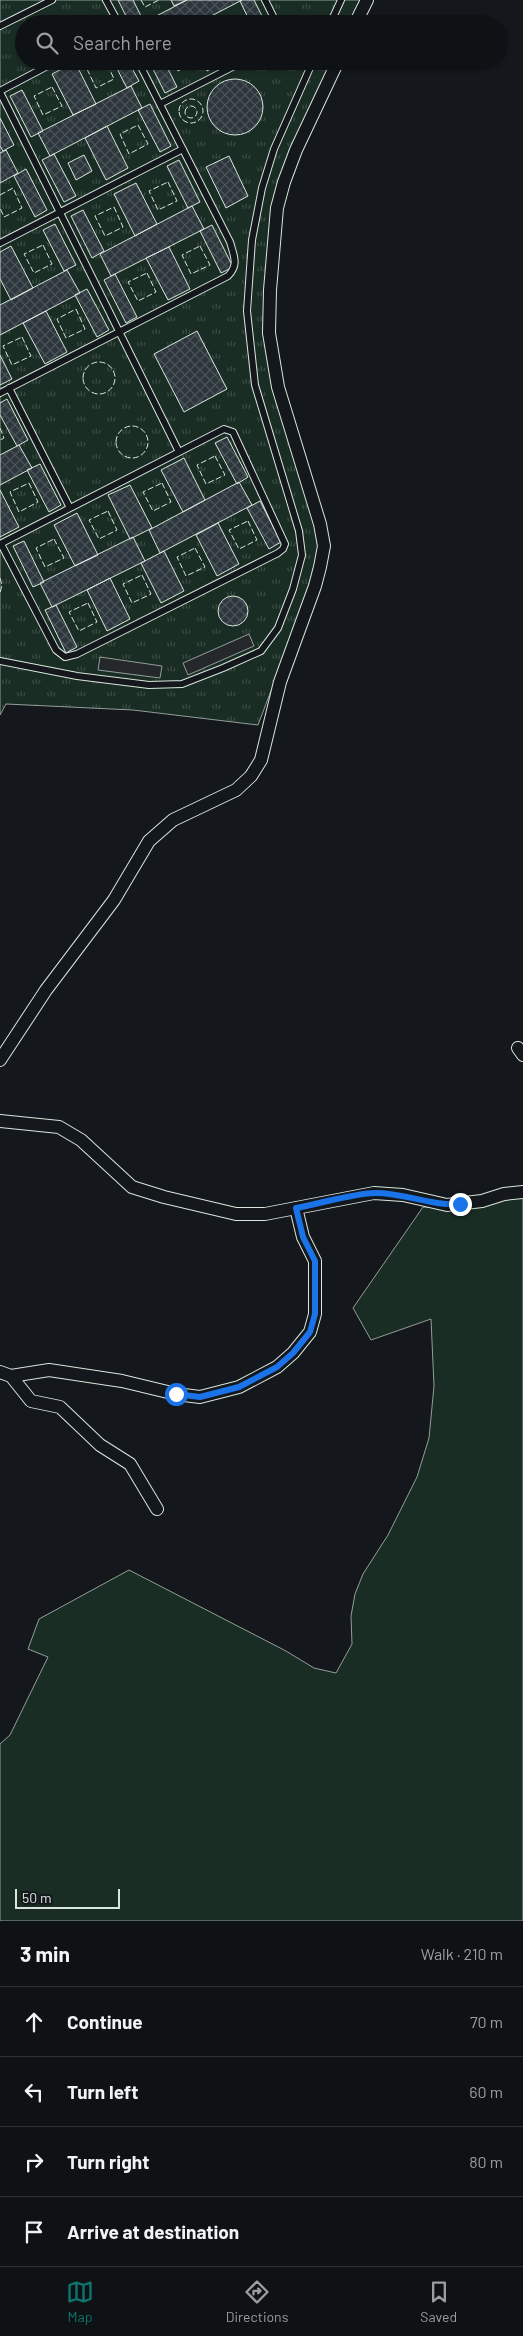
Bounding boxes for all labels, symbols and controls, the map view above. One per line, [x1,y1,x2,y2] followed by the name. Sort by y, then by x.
[15,15,508,70] search box
[33,29,61,57] icon: search
[73,31,172,54] text: Search here
[449,1193,472,1216] route end
[165,1383,188,1406] route start
[15,1886,120,1909] scale bar
[22,1889,51,1906] text: 50 m
[20,1941,70,1966] text: 3 min
[421,1944,503,1963] text: Walk · 210 m
[20,2008,48,2036] icon: ahead
[67,2010,143,2033] text: Continue
[470,2012,503,2031] text: 70 m
[20,2078,48,2106] icon: left
[67,2080,138,2103] text: Turn left
[469,2082,503,2101] text: 60 m
[20,2148,48,2176] icon: right
[67,2150,149,2173] text: Turn right
[469,2152,503,2171] text: 80 m
[20,2218,48,2246] icon: arrive
[67,2220,239,2243] text: Arrive at destination
[66,2278,94,2325] tab: Map
[226,2278,288,2325] tab: Directions
[420,2278,457,2325] tab: Saved

